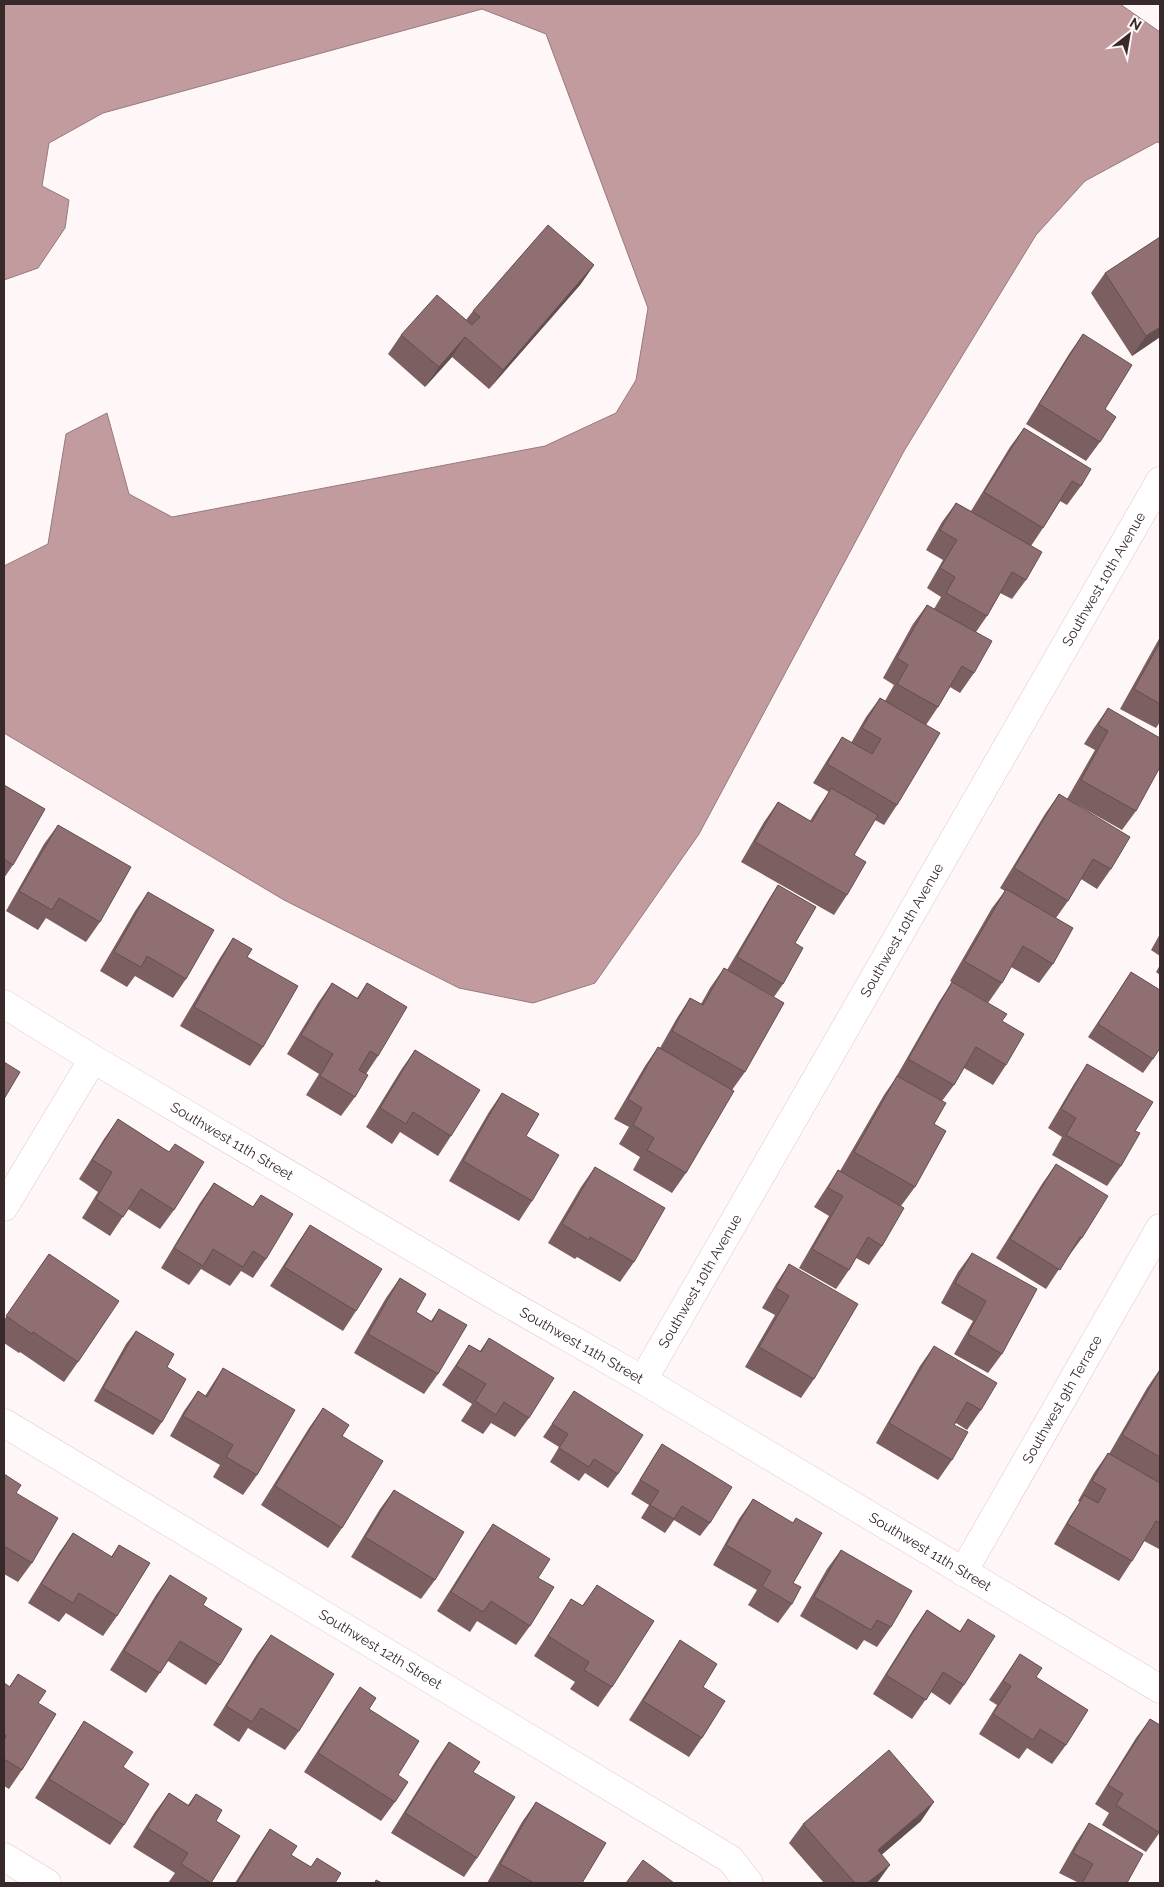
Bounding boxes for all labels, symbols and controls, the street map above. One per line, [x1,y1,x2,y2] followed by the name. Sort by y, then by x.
[1104,10,1154,60] north arrow
[1127,14,1144,33] text: N
[1059,509,1148,649] street label: Southwest 10th Avenue
[857,860,947,1000] street label: Southwest 10th Avenue
[168,1099,296,1183] street label: Southwest 11th Street
[655,1211,745,1351] street label: Southwest 10th Avenue
[517,1304,647,1387] street label: Southwest 11th Street
[1019,1332,1105,1466] street label: Southwest 9th Terrace
[866,1509,994,1594] street label: Southwest 11th Street
[316,1606,445,1692] street label: Southwest 12th Street

